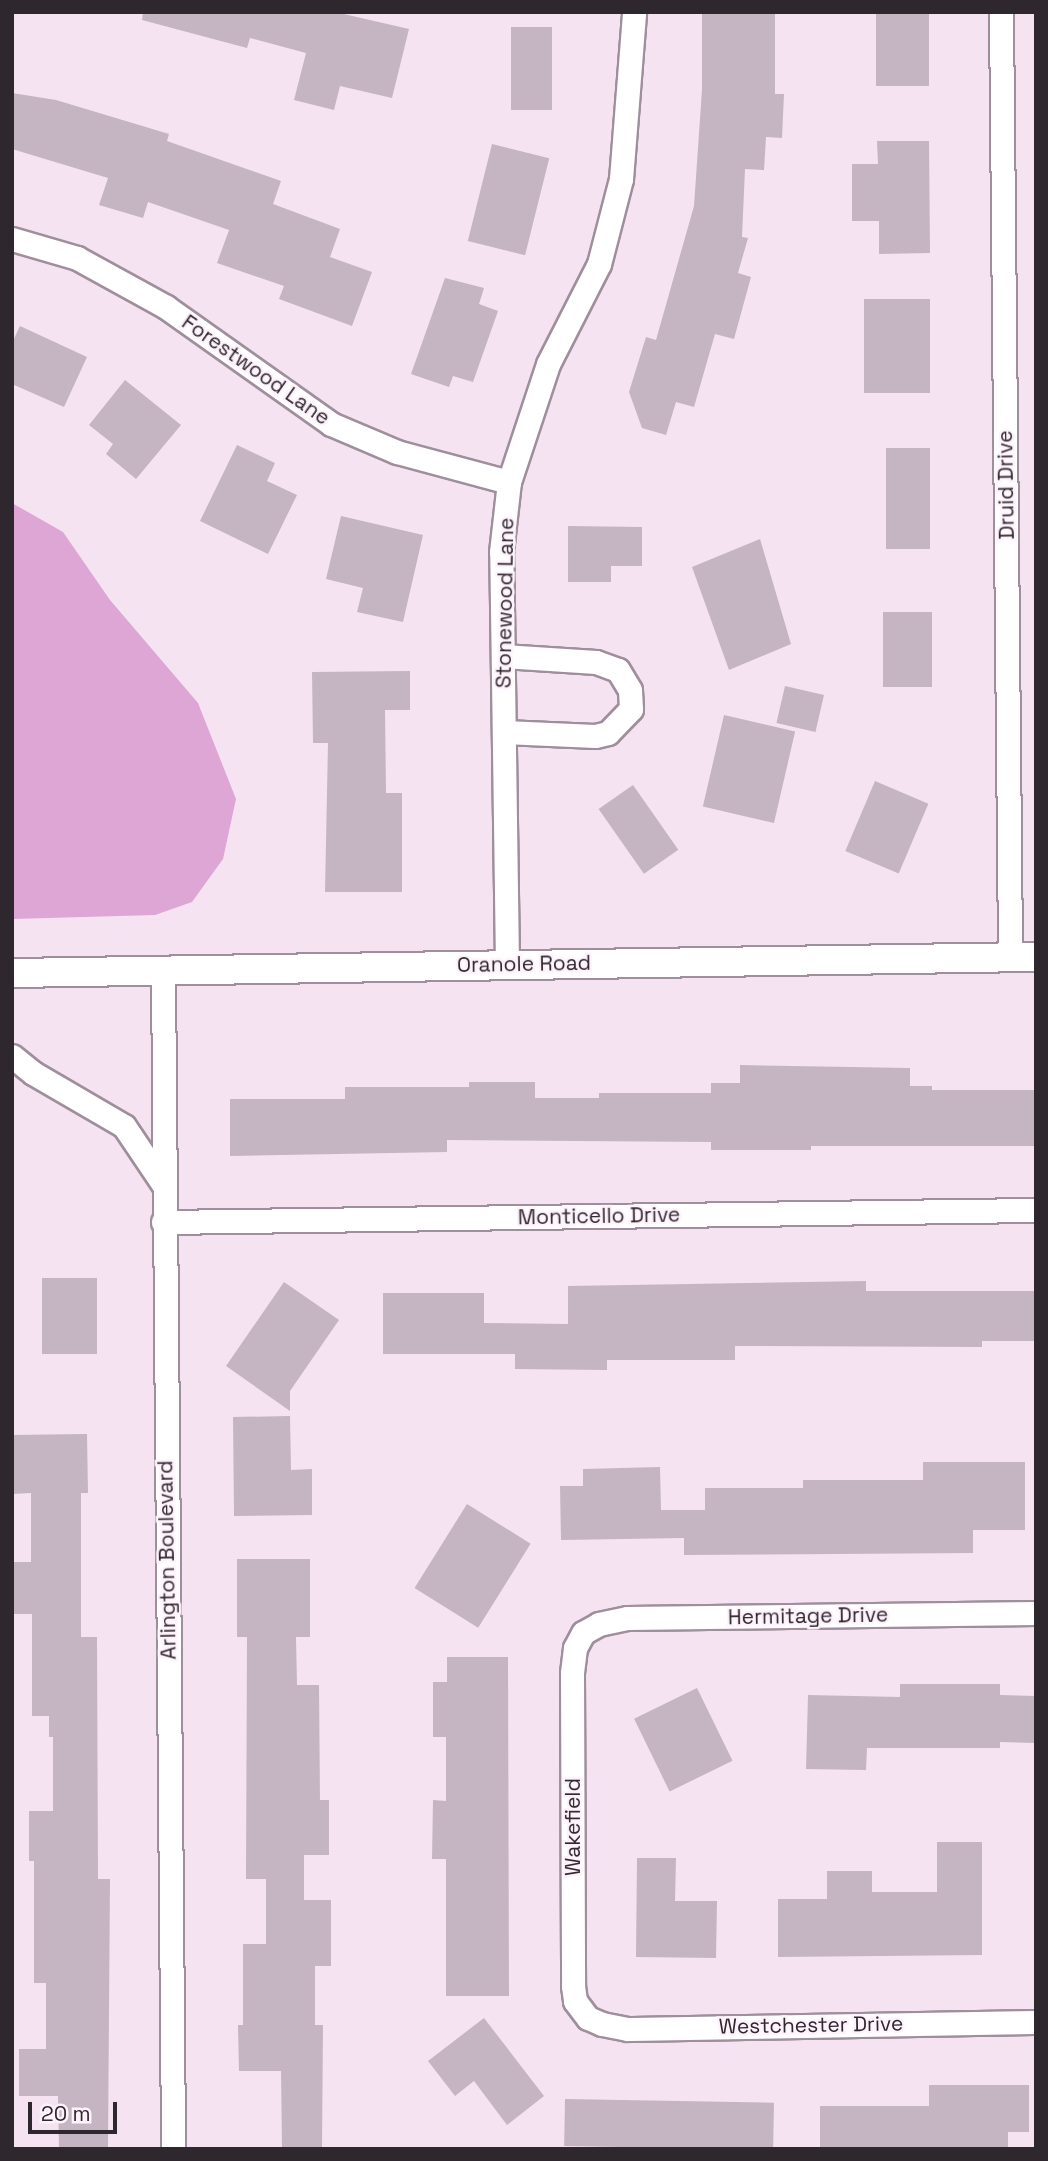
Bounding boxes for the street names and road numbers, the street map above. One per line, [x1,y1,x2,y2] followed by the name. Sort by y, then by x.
[177,309,335,431] street label: Forestwood Lane
[992,430,1020,540] street label: Druid Drive
[491,518,519,688] street label: Stonewood Lane
[457,950,591,978] street label: Oranole Road
[518,1202,680,1230] street label: Monticello Drive
[153,1460,181,1660] street label: Arlington Boulevard
[728,1602,888,1630] street label: Hermitage Drive
[560,1778,586,1876] street label: Wakefield
[718,2011,904,2039] street label: Westchester Drive

